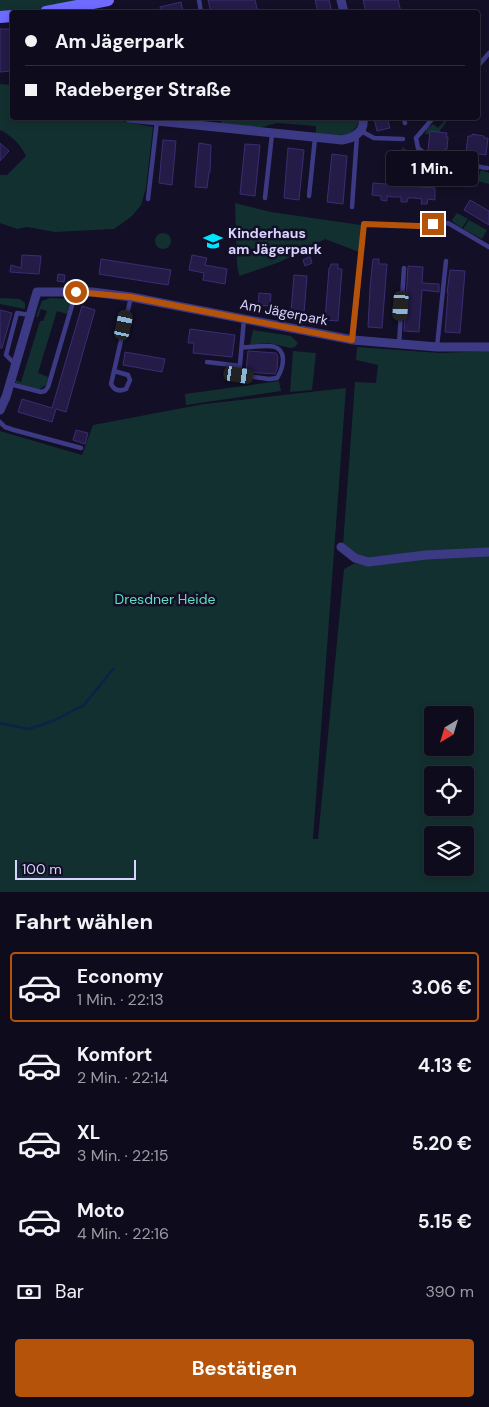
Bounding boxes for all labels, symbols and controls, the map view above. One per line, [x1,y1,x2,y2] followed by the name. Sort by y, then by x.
[55,29,185,54] text: Am Jägerpark
[55,77,231,102] text: Radeberger Straße
[387,152,479,186] callout: 1 Min.
[411,158,453,179] text: 1 Min.
[422,213,444,235] route end
[228,224,322,258] place label: Kinderhaus am Jägerpark
[202,230,224,252] school or university icon: Kinderhaus am Jägerpark
[65,281,87,303] route start
[392,291,409,321] car
[238,295,330,329] street label: Am Jägerpark
[113,309,134,341] car
[223,365,254,385] car
[115,590,215,608] park label: Dresdner Heide
[424,706,474,756] north arrow
[424,706,474,876] map controls
[424,766,474,816] button: locate
[424,826,474,876] button: layers
[15,857,136,880] scale bar
[22,860,62,878] text: 100 m
[15,907,153,936] text: Fahrt wählen
[77,964,164,989] text: Economy
[17,965,62,1010] icon: car
[412,975,472,1000] text: 3.06 €
[77,989,164,1010] text: 1 Min. · 22:13
[77,1042,152,1067] text: Komfort
[17,1043,62,1088] icon: car
[418,1053,472,1078] text: 4.13 €
[77,1067,168,1088] text: 2 Min. · 22:14
[77,1120,100,1145] text: XL
[17,1121,62,1166] icon: car
[412,1131,472,1156] text: 5.20 €
[77,1145,168,1166] text: 3 Min. · 22:15
[77,1198,125,1223] text: Moto
[17,1199,62,1244] icon: car
[418,1209,472,1234] text: 5.15 €
[77,1223,169,1244] text: 4 Min. · 22:16
[15,1278,43,1306] icon: cash
[55,1279,84,1304] text: Bar
[426,1281,474,1302] text: 390 m
[15,1339,474,1397] button: Bestätigen

